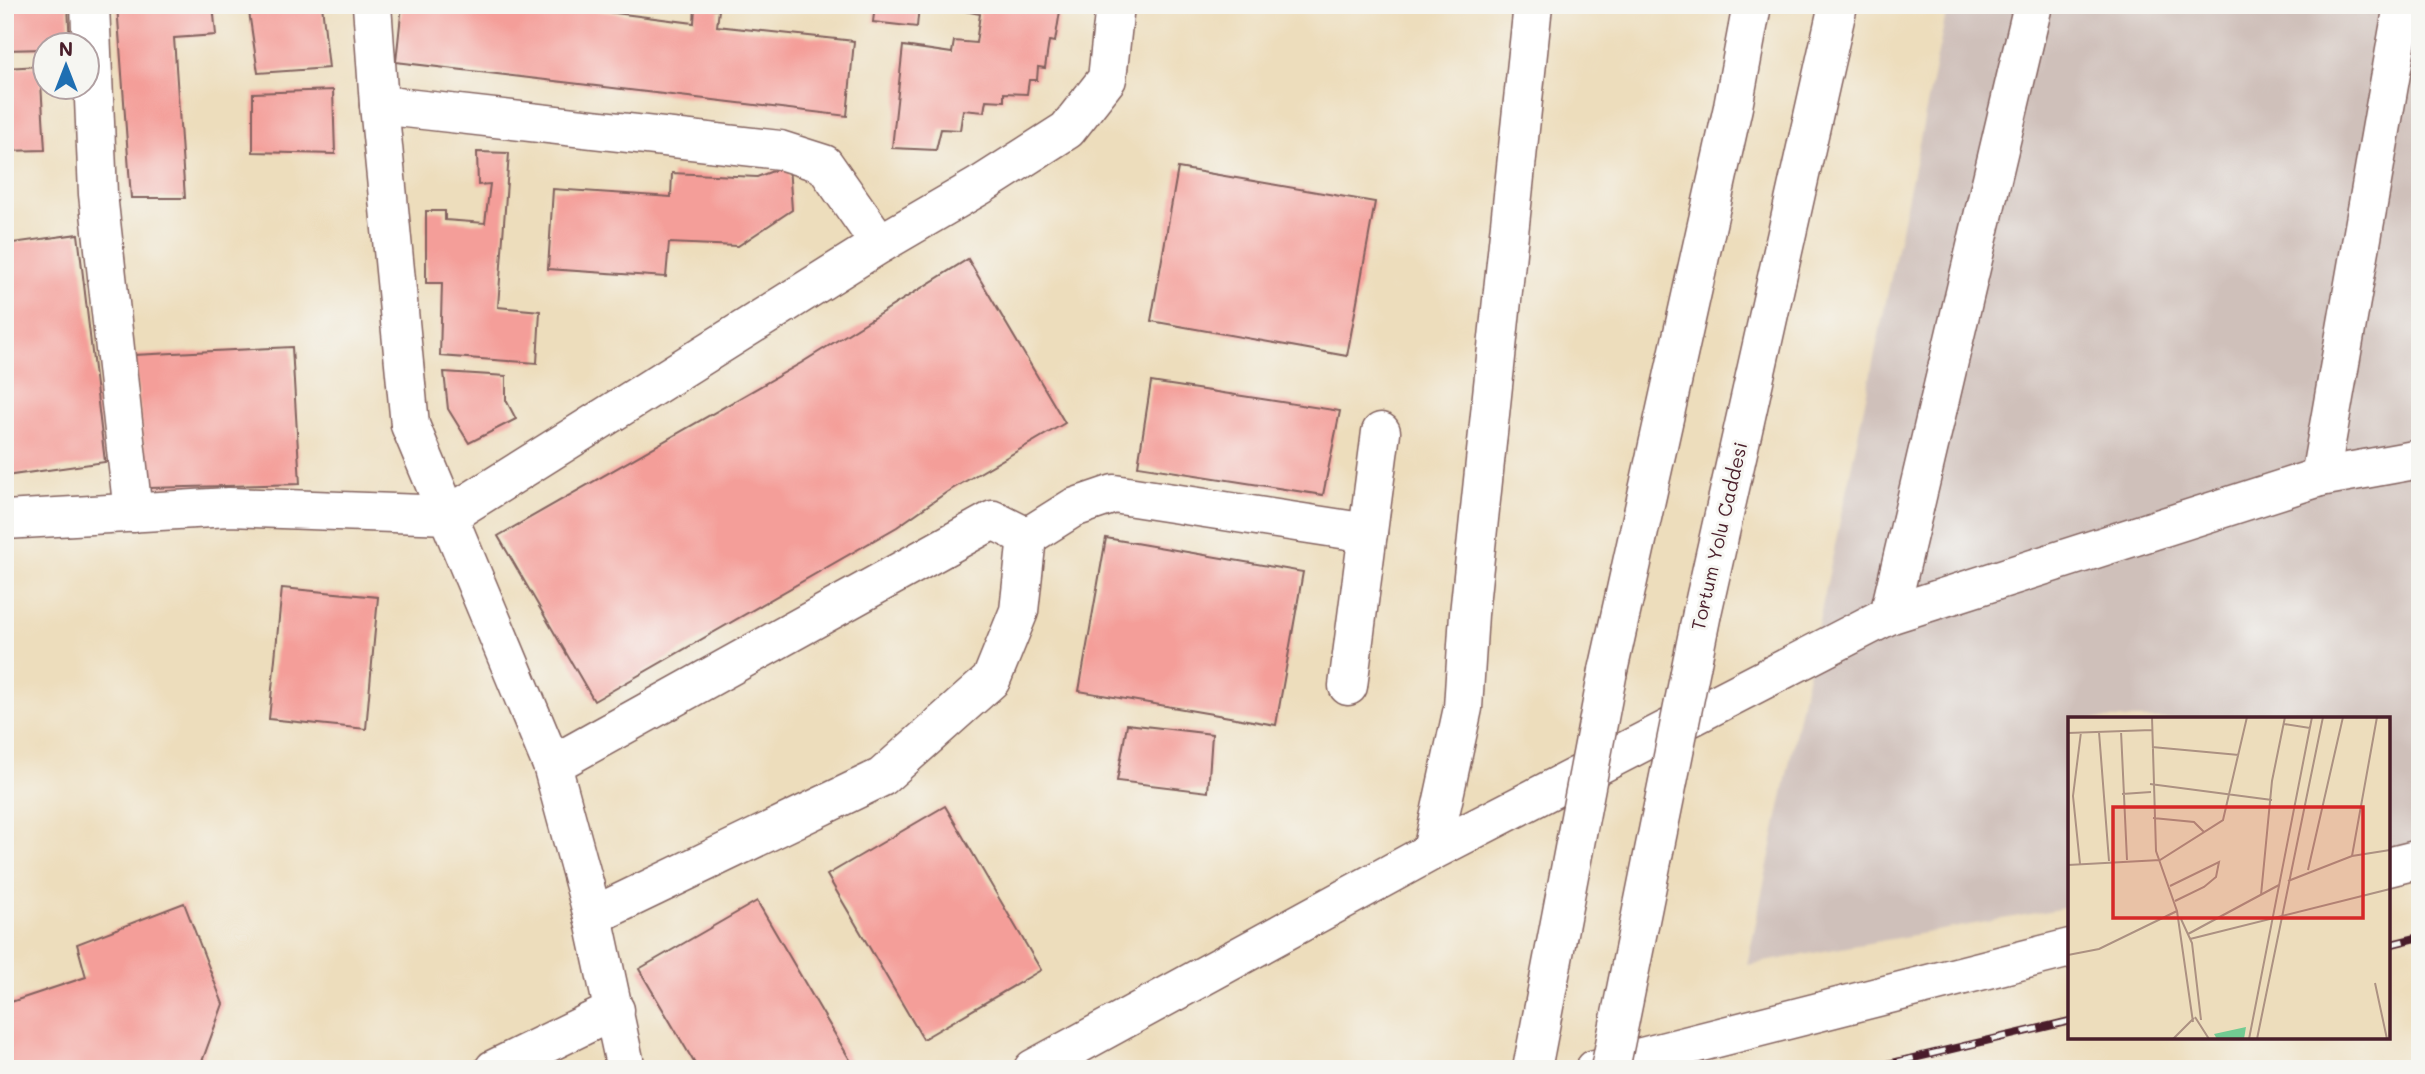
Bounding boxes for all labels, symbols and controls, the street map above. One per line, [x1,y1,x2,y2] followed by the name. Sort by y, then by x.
[32,32,102,102] north arrow
[59,36,73,61] text: N
[1685,439,1752,633] street label: Tortum Yolu Caddesi
[2068,717,2390,1039] inset map

